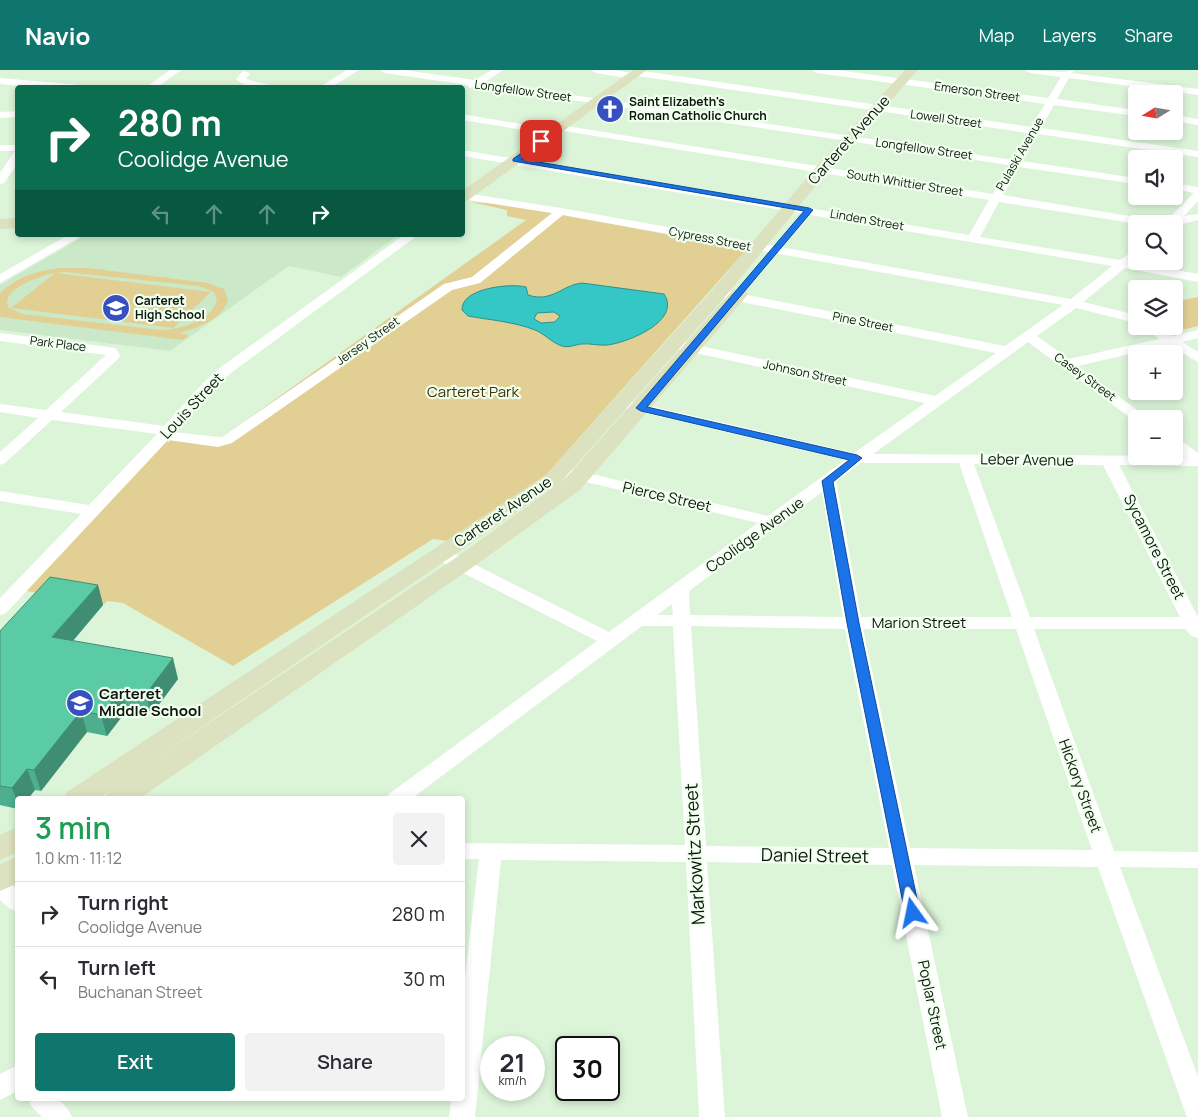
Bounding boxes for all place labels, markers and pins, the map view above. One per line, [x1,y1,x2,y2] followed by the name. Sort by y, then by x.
[629,93,767,124] place label: Saint Elizabeth's Roman Catholic Church
[595,94,625,124] church icon: Saint Elizabeth's Roman Catholic Church
[520,120,562,162] pin
[135,292,205,323] place label: Carteret High School
[101,293,131,323] school or university icon: Carteret High School
[99,683,201,721] place label: Carteret Middle School
[65,688,95,718] school or university icon: Carteret Middle School

